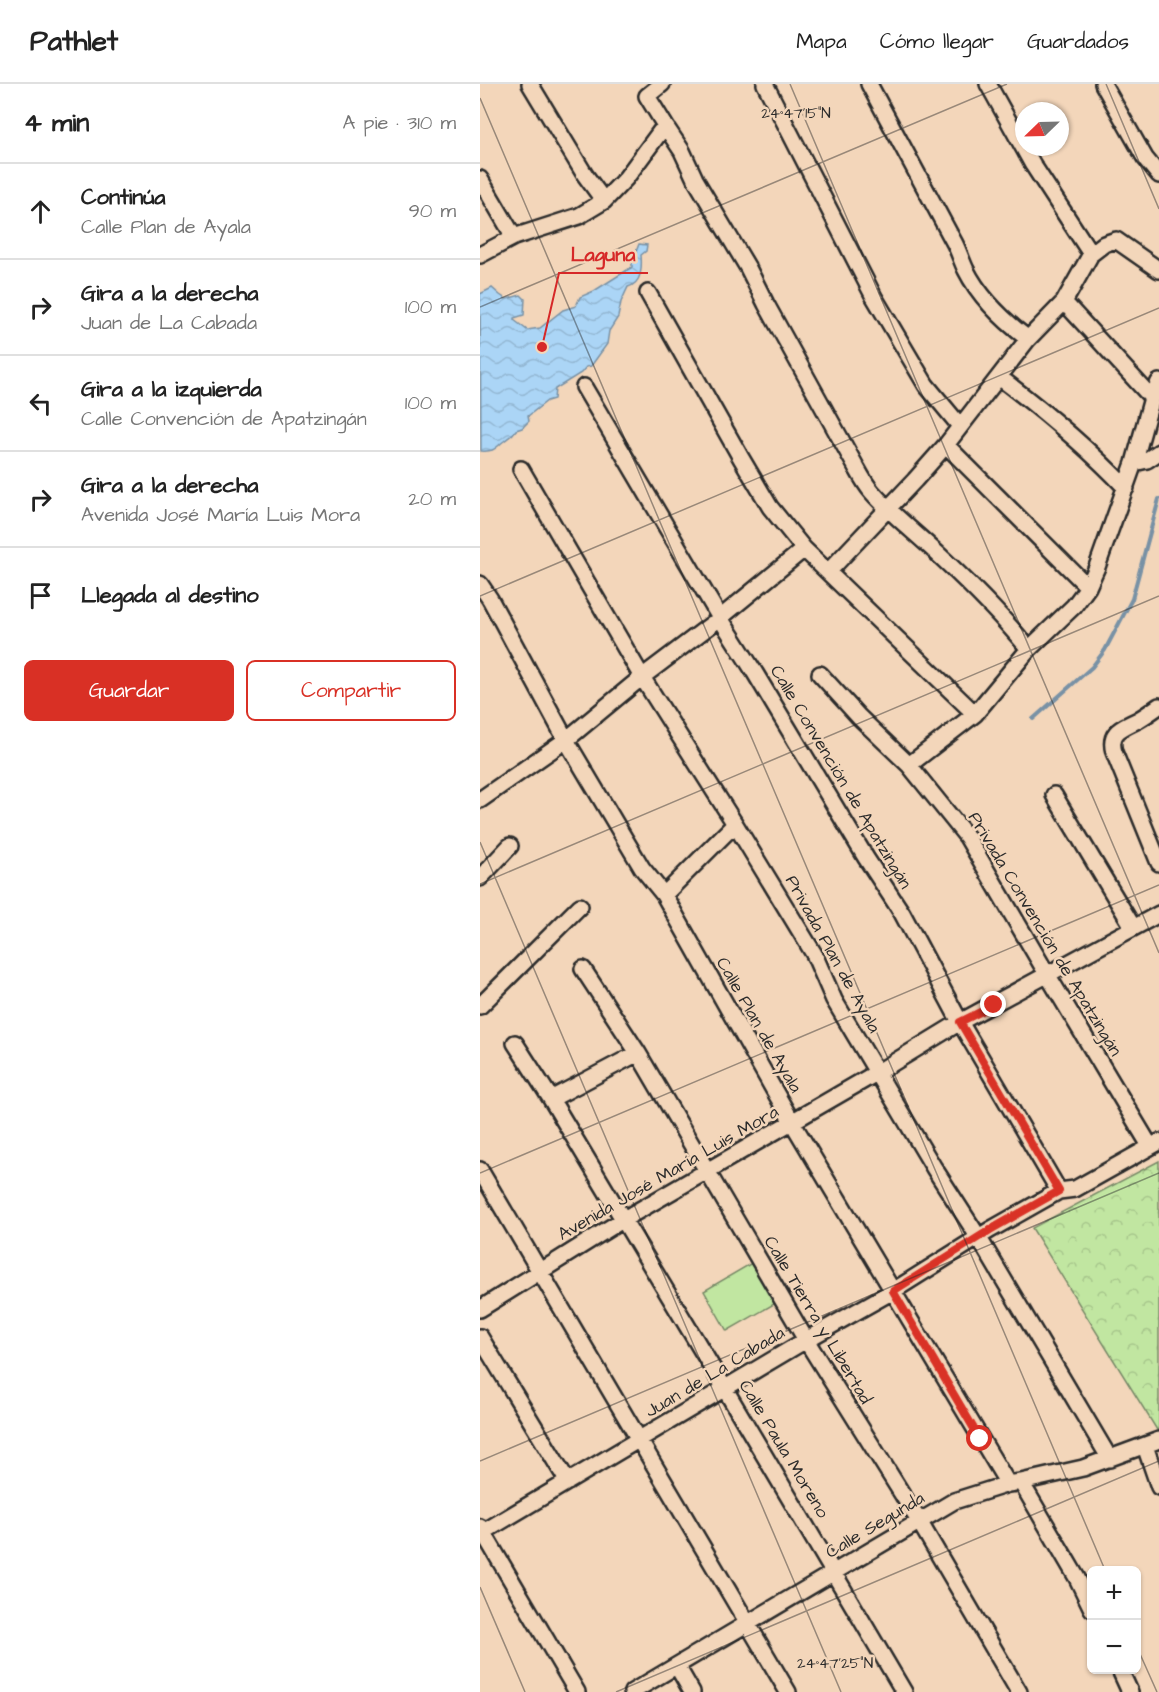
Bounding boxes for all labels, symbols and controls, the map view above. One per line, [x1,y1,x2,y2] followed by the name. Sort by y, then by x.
[30,22,118,61] text: Pathlet
[796,27,847,56] text: Mapa
[880,27,994,56] text: Cómo llegar
[1027,27,1129,56] text: Guardados
[1015,102,1069,156] north arrow
[761,103,831,124] text: 24°47'15"N
[24,105,89,141] text: 4 min
[342,109,456,137] text: A pie · 310 m
[81,182,166,213] text: Continúa
[24,195,57,228] icon: ahead
[408,197,456,225] text: 90 m
[81,213,251,241] text: Calle Plan de Ayala
[559,235,648,273] callout: Laguna
[571,241,636,270] text: Laguna
[81,278,258,309] text: Gira a la derecha
[24,291,57,324] icon: right
[405,293,456,321] text: 100 m
[81,309,257,337] text: Juan de La Cabada
[81,374,262,405] text: Gira a la izquierda
[24,387,57,420] icon: left
[405,389,456,417] text: 100 m
[81,405,367,433] text: Calle Convención de Apatzingán
[81,470,258,501] text: Gira a la derecha
[24,483,57,516] icon: right
[408,485,456,513] text: 20 m
[81,501,360,529] text: Avenida José María Luis Mora
[24,579,57,612] icon: arrive
[81,580,259,611] text: Llegada al destino
[24,660,234,721] button: Guardar
[246,660,456,721] button: Compartir
[763,660,918,894] street label: Calle Convención de Apatzingán
[961,807,1128,1061] street label: Privada Convención de Apatzingán
[778,871,887,1038] street label: Privada Plan de Ayala
[709,953,808,1098] street label: Calle Plan de Ayala
[980,991,1006,1017] route end
[553,1099,783,1247] street label: Avenida José María Luis Mora
[757,1231,878,1409] street label: Calle Tierra y Libertad
[641,1320,789,1424] street label: Juan de La Cabada
[733,1375,835,1523] street label: Calle Paula Moreno
[966,1425,992,1451] route start
[821,1486,930,1565] street label: Calle Segunda
[1087,1566,1141,1674] map controls
[1087,1566,1141,1620] button: +
[1087,1620,1141,1674] button: −
[797,1653,873,1674] text: 24°47'25"N

